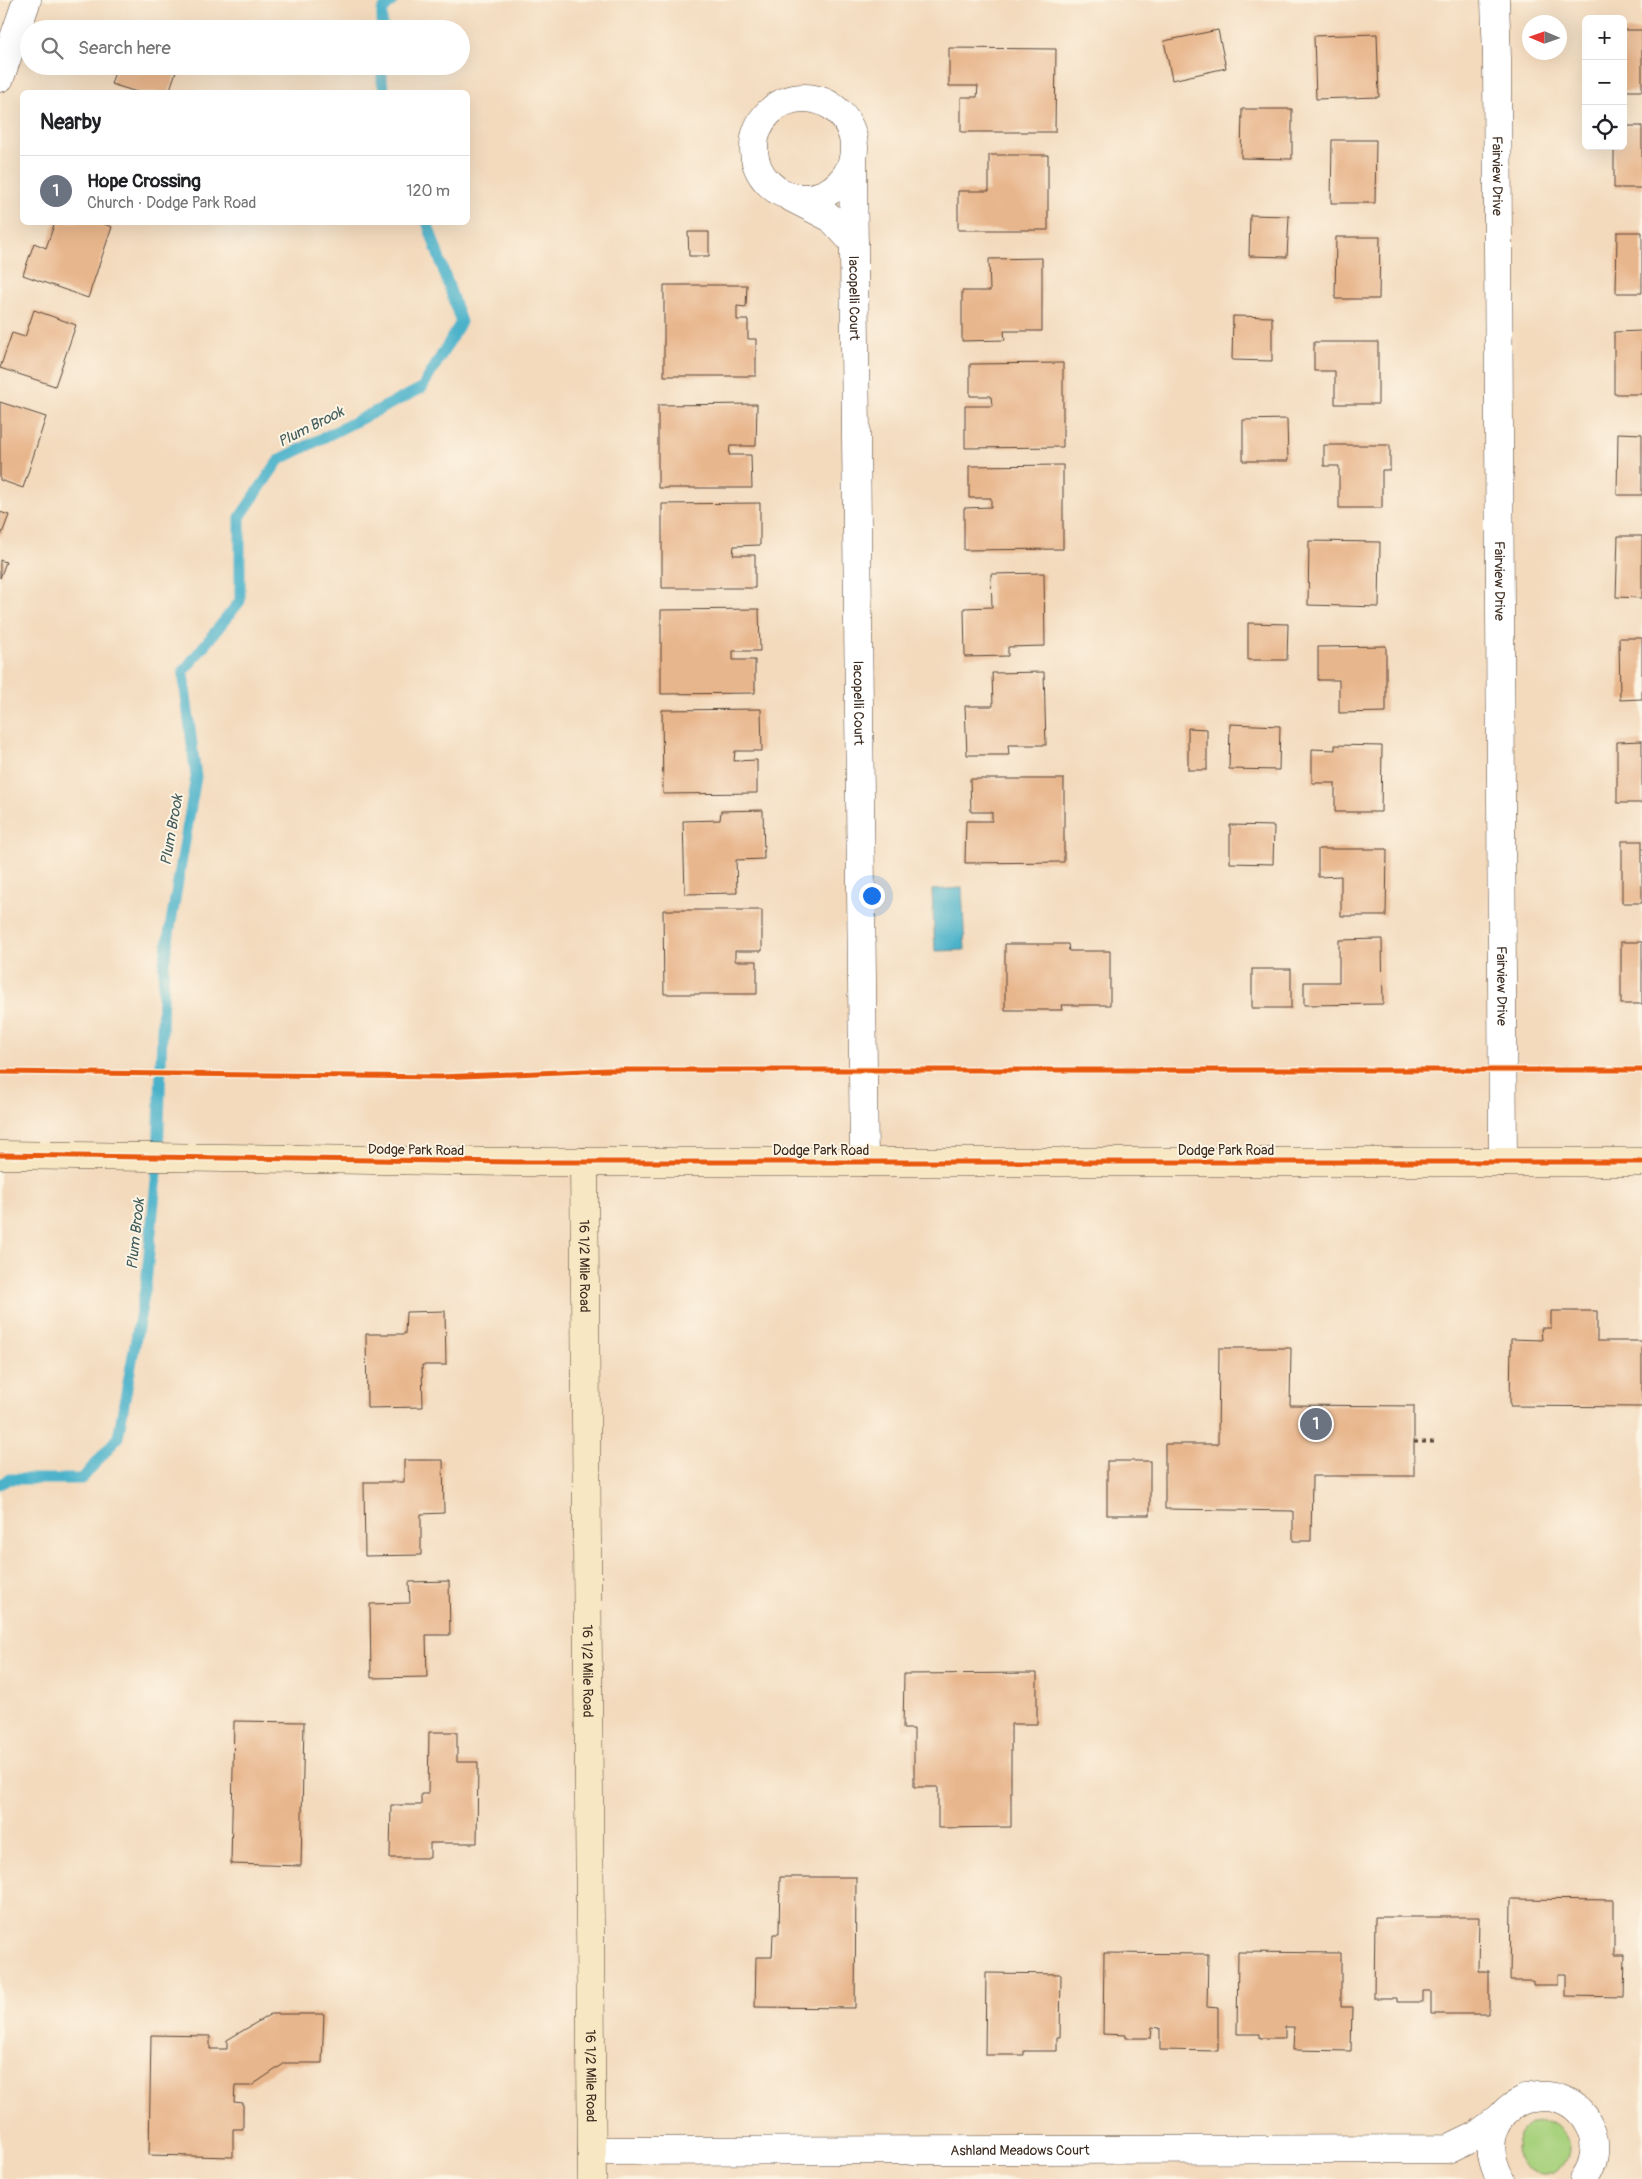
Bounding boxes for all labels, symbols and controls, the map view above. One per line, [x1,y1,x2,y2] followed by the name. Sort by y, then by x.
[1522,15,1567,60] north arrow
[1582,15,1627,150] map controls
[1582,15,1627,60] button: +
[20,20,470,75] search box
[38,34,66,62] icon: search
[78,36,171,60] text: Search here
[1582,60,1627,105] button: −
[1582,105,1627,150] button: locate
[40,109,101,136] text: Nearby
[1489,136,1506,216] street label: Fairview Drive
[87,169,201,193] text: Hope Crossing
[53,181,59,201] text: 1
[406,181,450,201] text: 120 m
[87,193,256,213] text: Church · Dodge Park Road
[846,255,863,341] street label: Iacopelli Court
[275,402,349,452] water label: Plum Brook
[1491,541,1509,621] street label: Fairview Drive
[850,660,868,746] street label: Iacopelli Court
[156,791,188,867] water label: Plum Brook
[859,883,885,909] your location
[1493,946,1511,1026] street label: Fairview Drive
[368,1141,465,1159] street label: Dodge Park Road
[773,1142,869,1159] street label: Dodge Park Road
[1178,1142,1274,1159] street label: Dodge Park Road
[123,1196,149,1271] water label: Plum Brook
[576,1219,594,1313] street label: 16 1/2 Mile Road
[1300,1405,1332,1443] pin: 1
[579,1624,597,1718] street label: 16 1/2 Mile Road
[582,2029,600,2123] street label: 16 1/2 Mile Road
[950,2141,1090,2159] street label: Ashland Meadows Court

